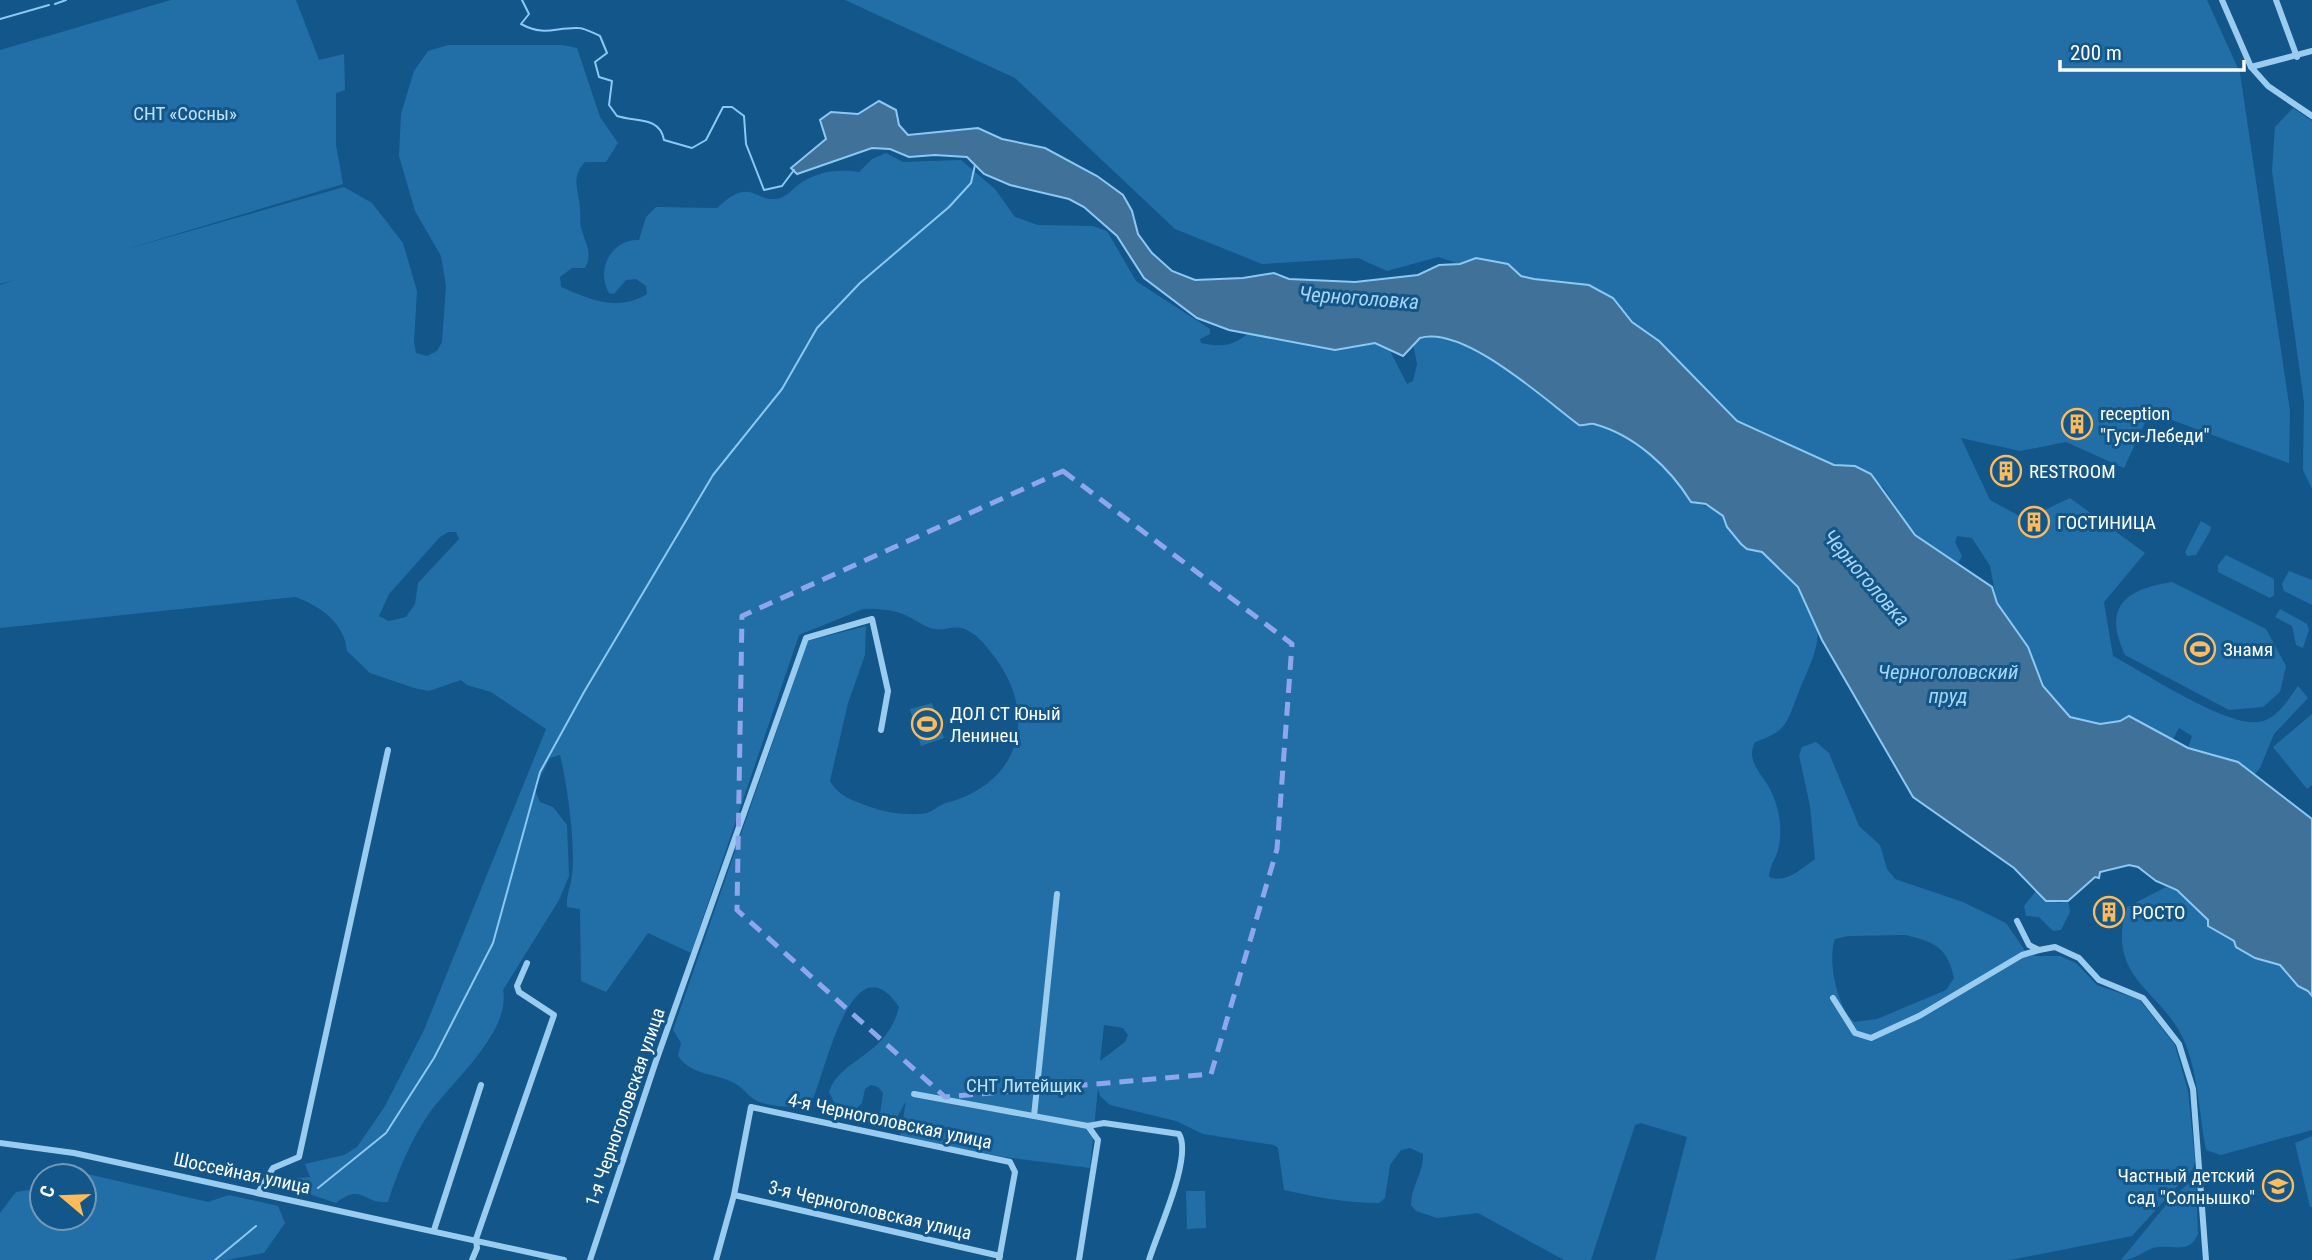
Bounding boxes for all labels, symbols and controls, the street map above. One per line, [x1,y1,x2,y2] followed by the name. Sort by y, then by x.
[2060,28,2244,72] scale bar
[2070,41,2122,65] text: 200 m
[133,102,237,125] park label: СНТ «Сосны»
[1298,282,1420,314] water label: Черноголовка
[2100,402,2210,447] place label: reception "Гуси-Лебеди"
[2060,407,2094,441] building icon: reception "Гуси-Лебеди"
[1989,454,2023,488] building icon: RESTROOM
[2029,460,2116,483] place label: RESTROOM
[2017,505,2051,539] building icon: ГОСТИНИЦА
[2057,511,2156,534] place label: ГОСТИНИЦА
[1817,525,1915,631] water label: Черноголовка
[2183,632,2217,666] sports icon: Знамя
[2223,638,2273,661] place label: Знамя
[1878,660,2018,708] water label: Черноголовский пруд
[950,702,1061,747] place label: ДОЛ СТ Юный Ленинец
[910,707,944,741] sports icon: ДОЛ СТ Юный Ленинец
[2092,895,2126,929] building icon: РОСТО
[2132,901,2186,924] place label: РОСТО
[580,1005,670,1209] street label: 1-я Черноголовская улица
[966,1074,1082,1097] park label: СНТ Литейщик
[786,1088,994,1154] street label: 4-я Черноголовская улица
[171,1147,313,1199] street label: Шоссейная улица
[28,1162,98,1232] north arrow
[2117,1164,2255,1209] place label: Частный детский сад "Солнышко"
[2261,1169,2295,1203] school or university icon: Частный детский сад "Солнышко"
[766,1175,974,1245] street label: 3-я Черноголовская улица
[35,1183,60,1200] text: С

